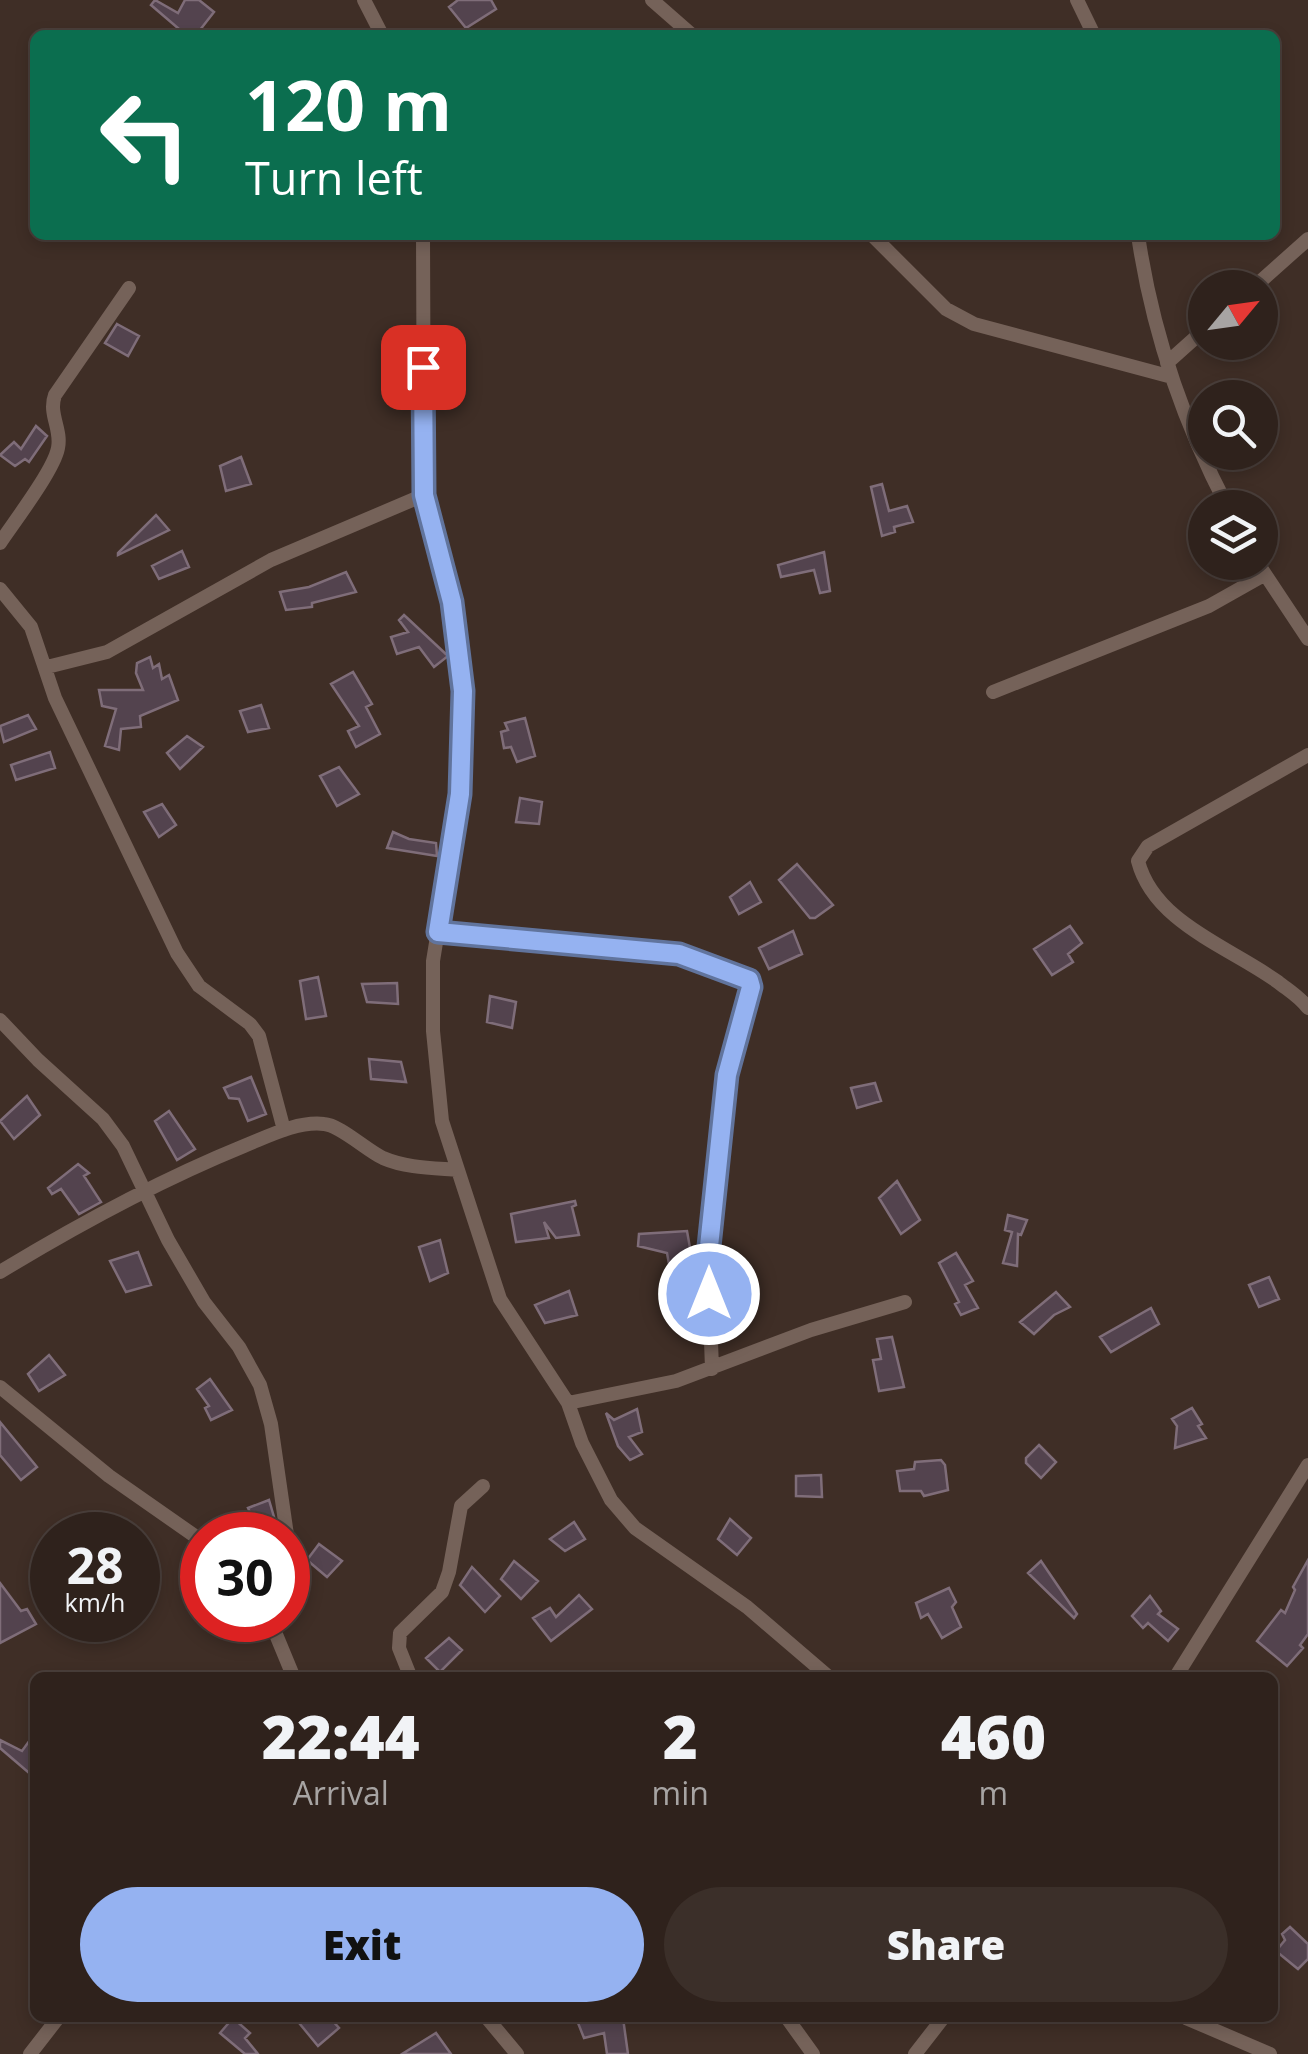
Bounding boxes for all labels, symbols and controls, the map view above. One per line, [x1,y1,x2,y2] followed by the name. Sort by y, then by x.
[245,56,452,152] text: 120 m
[80,70,210,200] icon: left
[245,147,423,208] text: Turn left
[1188,270,1278,360] north arrow
[1188,270,1278,580] map controls
[381,325,466,410] pin
[396,340,451,395] icon: arrive
[1188,380,1278,470] button: search
[1188,490,1278,580] button: layers
[657,1242,761,1346] position arrow
[180,1512,310,1642] speed limit sign: 30
[66,1531,124,1599] text: 28
[65,1585,125,1619] text: km/h
[262,1695,420,1777] text: 22:44
[663,1695,698,1777] text: 2
[941,1695,1046,1777] text: 460
[293,1771,389,1814] text: Arrival
[652,1771,709,1814] text: min
[979,1771,1008,1814] text: m
[80,1887,644,2002] button: Exit
[664,1887,1228,2002] button: Share

